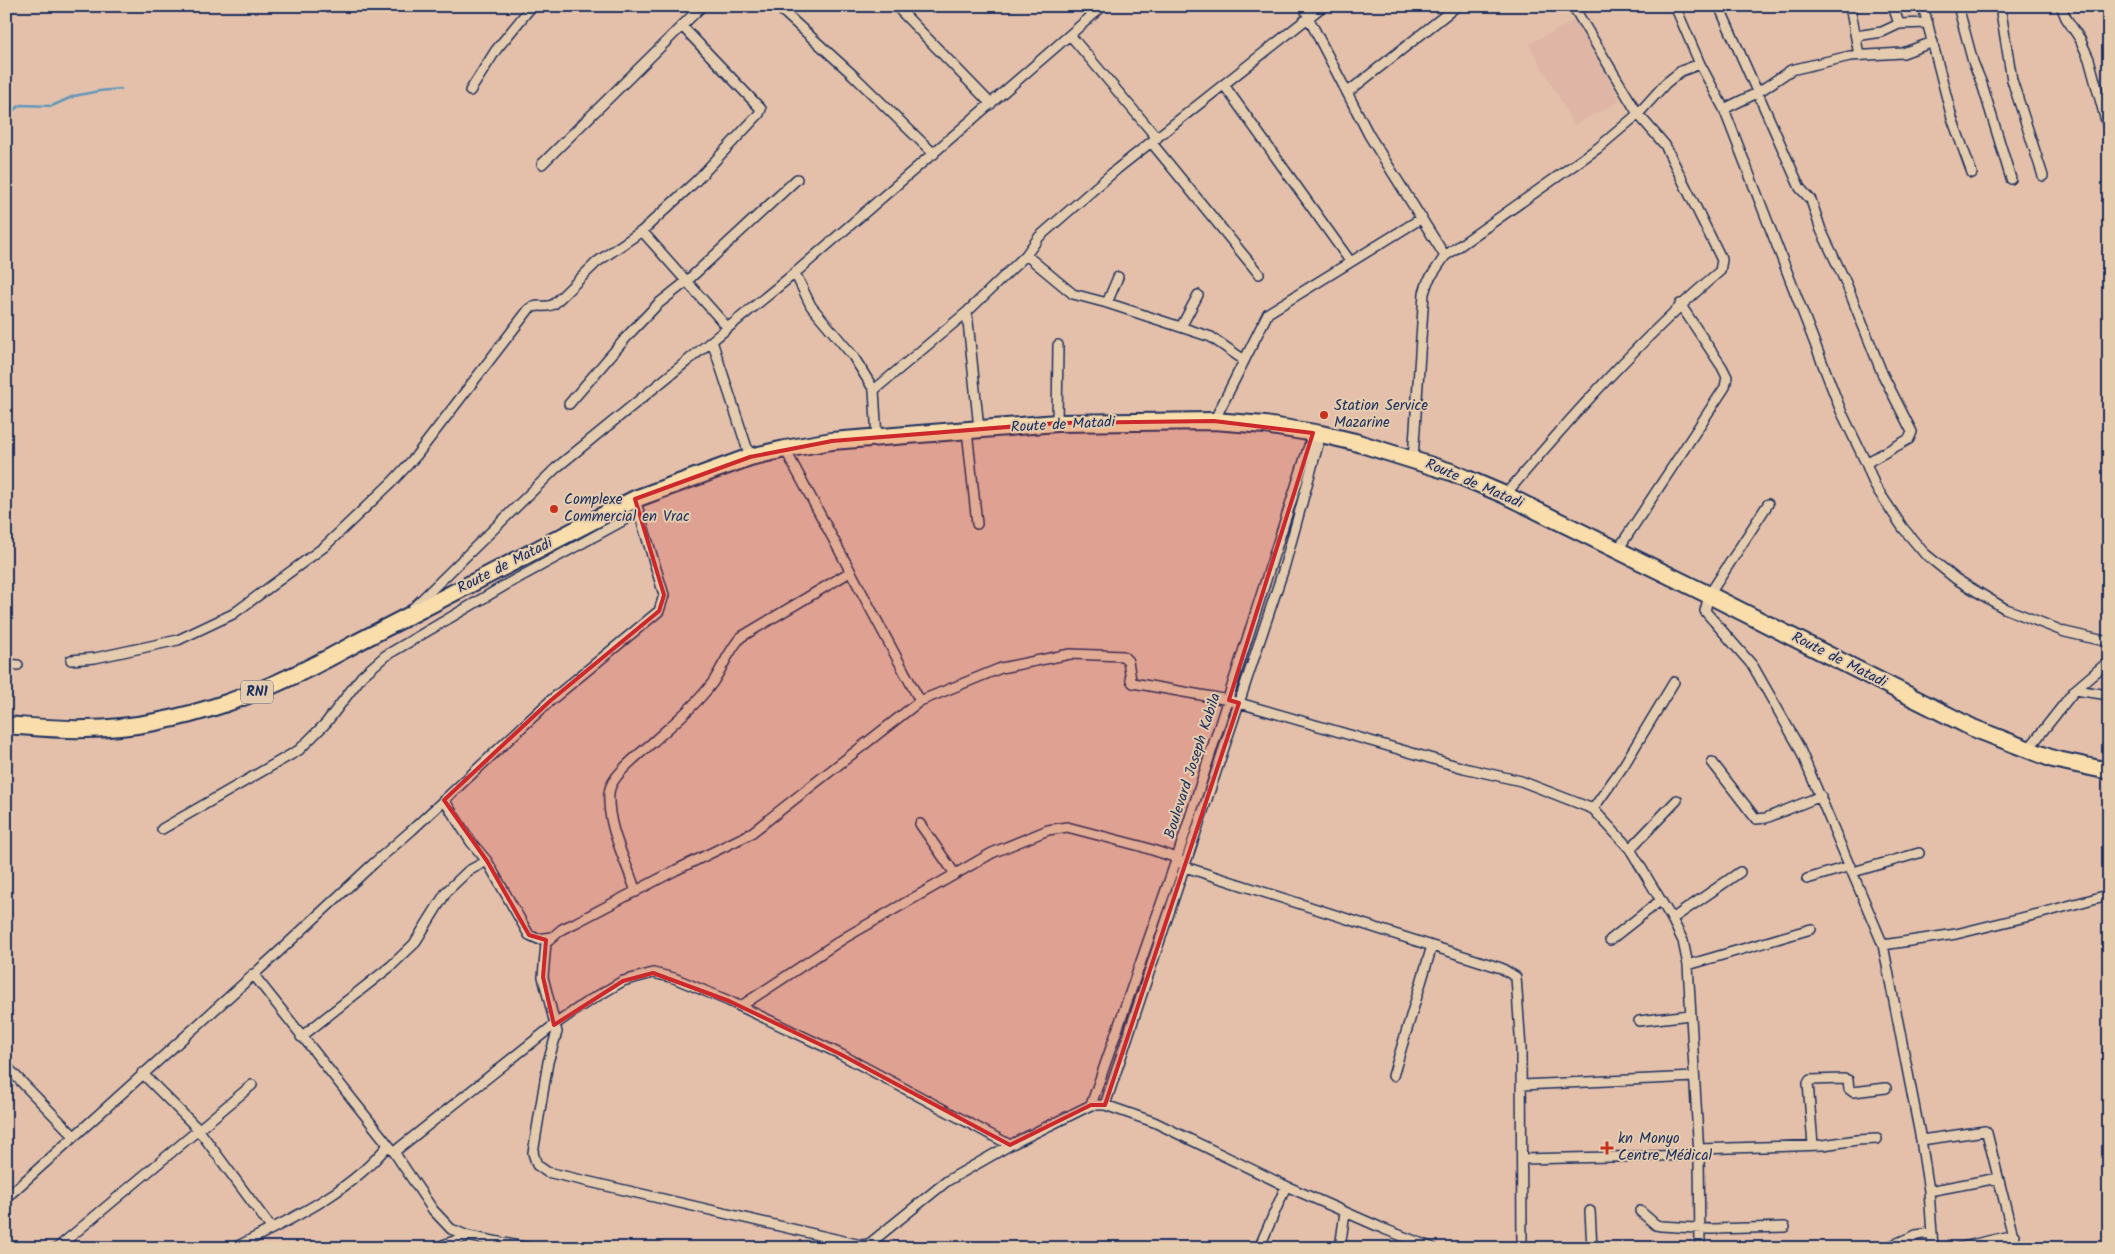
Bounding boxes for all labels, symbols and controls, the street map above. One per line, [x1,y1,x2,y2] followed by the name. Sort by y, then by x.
[1334,394,1428,435] place label: Station Service Mazarine
[1318,409,1330,421] marker: Station Service Mazarine
[1010,410,1117,440] street label: Route de Matadi
[1421,453,1528,516] street label: Route de Matadi
[564,488,690,529] place label: Complexe Commercial en Vrac
[548,503,560,515] marker: Complexe Commercial en Vrac
[453,531,558,600] street label: Route de Matadi
[1787,626,1892,695] street label: Route de Matadi
[241,680,273,704] road number: RN1
[1158,690,1228,842] street label: Boulevard Joseph Kabila
[1618,1127,1712,1168] place label: kn Monyo Centre Médical
[1600,1141,1614,1155] marker: kn Monyo Centre Médical

